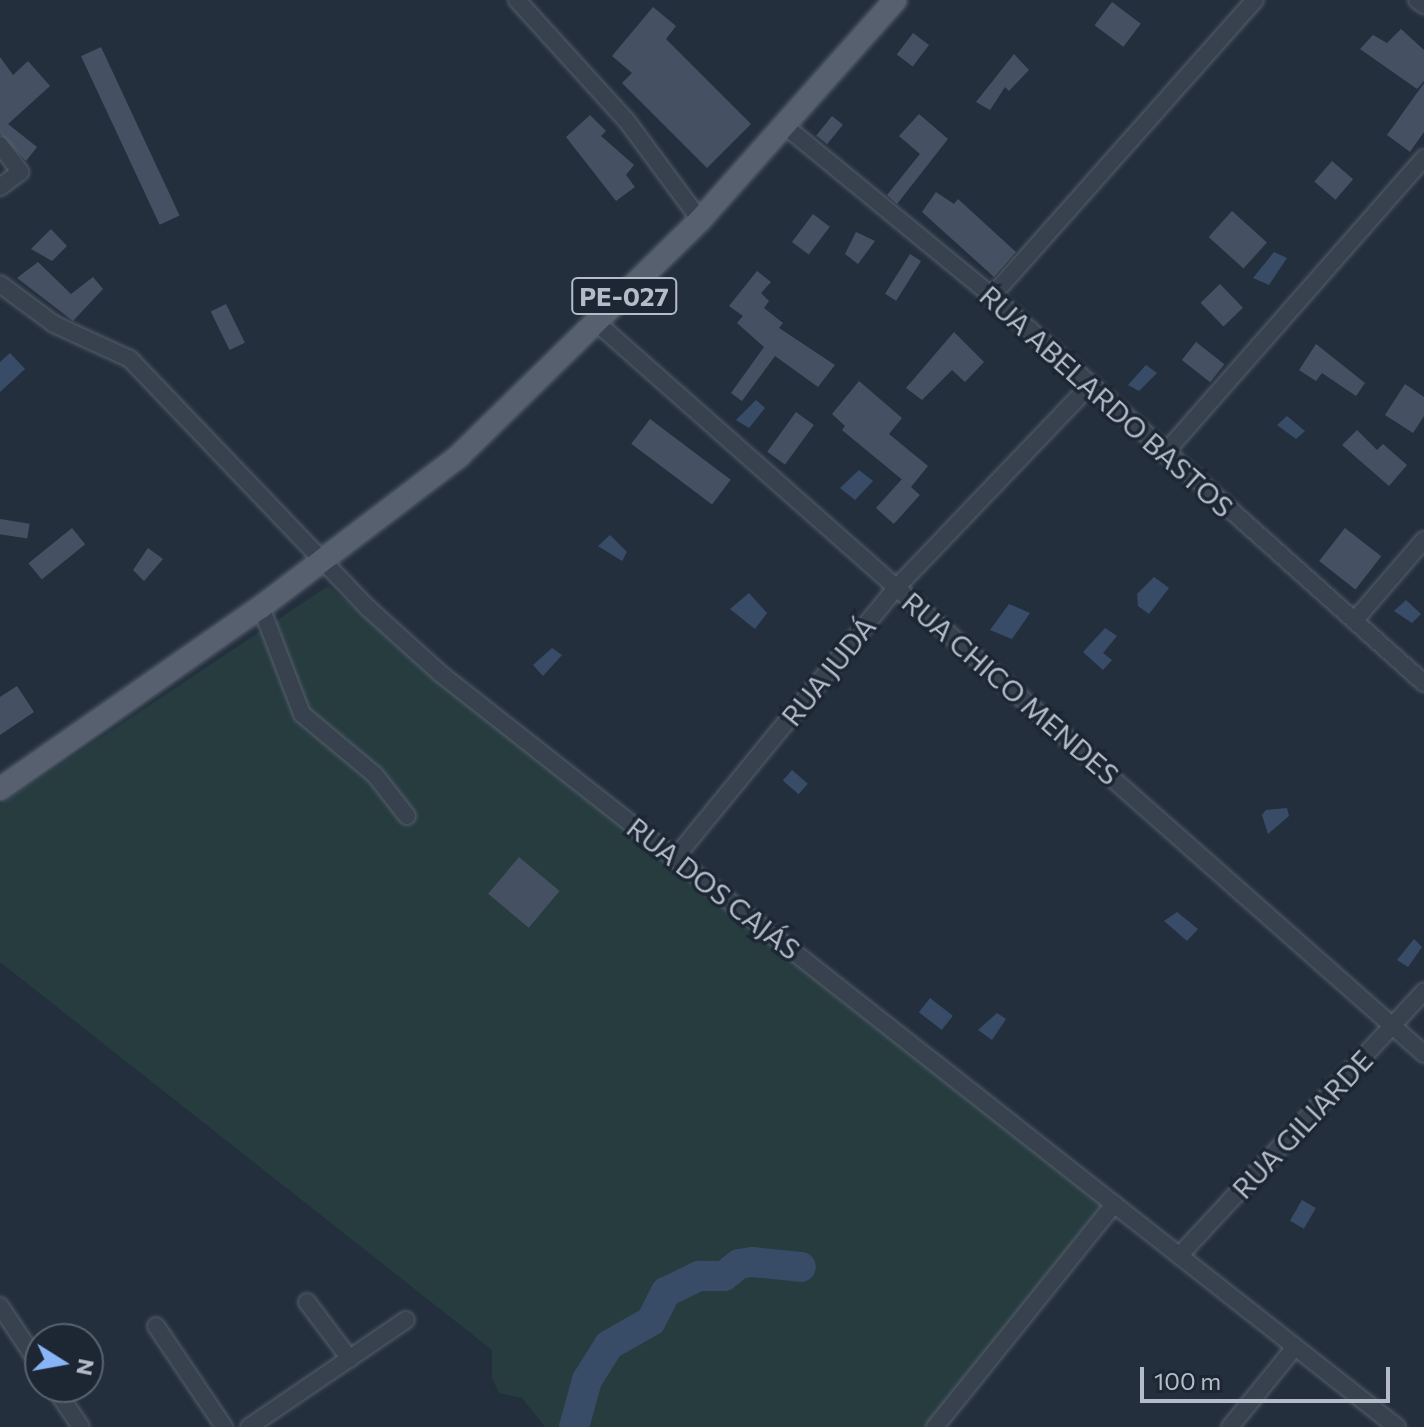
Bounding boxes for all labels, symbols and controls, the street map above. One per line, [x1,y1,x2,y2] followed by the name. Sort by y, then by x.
[570,274,678,318] road number: PE-027
[973,278,1241,524] street label: RUA ABELARDO BASTOS
[896,585,1126,791] street label: RUA CHICO MENDES
[774,610,882,732] street label: RUA JUDÁ
[621,810,807,966] street label: RUA DOS CAJÁS
[1225,1043,1379,1205] street label: RUA GILIARDE
[24,1323,104,1403] north arrow
[1144,1351,1394,1401] scale bar
[71,1357,101,1378] text: N
[1154,1366,1221,1395] text: 100 m

